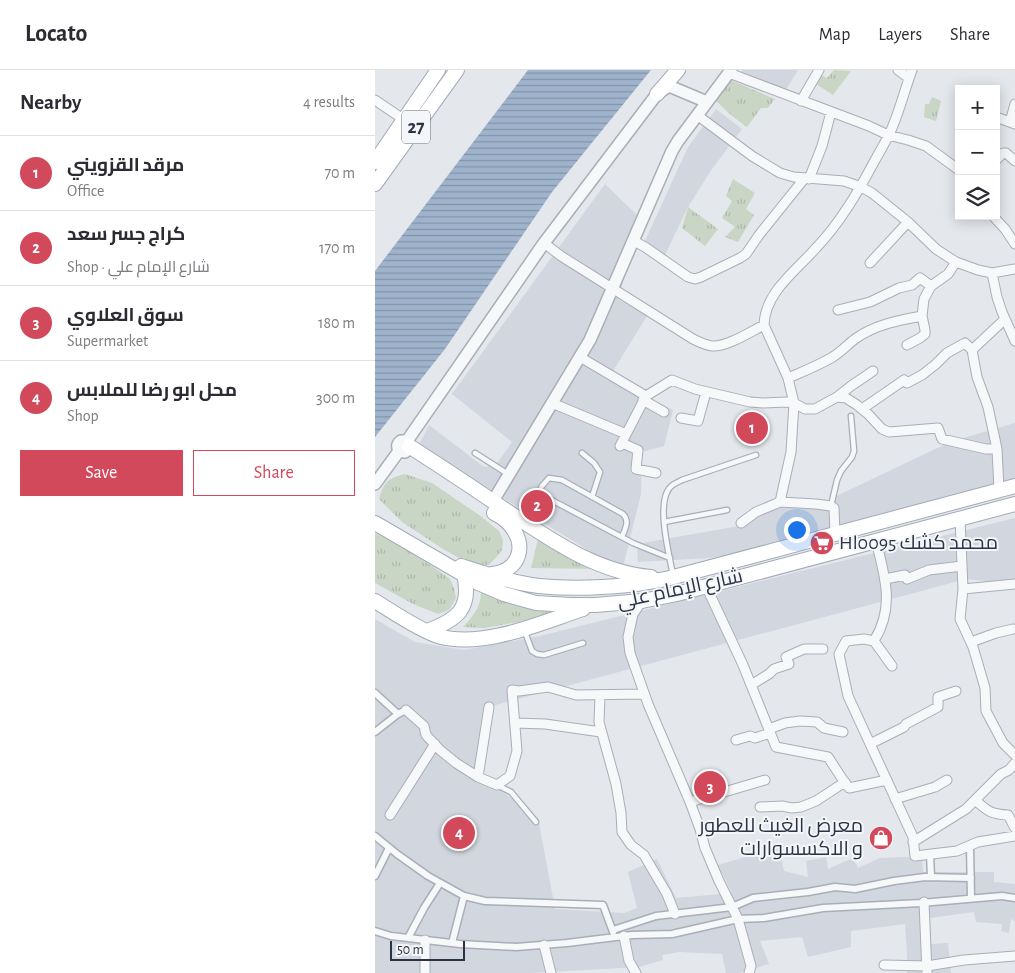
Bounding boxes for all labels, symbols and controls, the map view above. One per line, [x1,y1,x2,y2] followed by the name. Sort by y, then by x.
[25,22,87,46] text: Locato
[819,26,850,44] text: Map
[878,26,922,44] text: Layers
[950,26,990,44] text: Share
[955,85,1000,220] map controls
[955,85,1000,130] button: +
[20,92,81,113] text: Nearby
[303,94,355,110] text: 4 results
[402,111,430,144] road number: 27
[955,130,1000,175] button: −
[67,156,184,175] text: مرقد القزويني
[33,165,39,181] text: 1
[324,165,355,181] text: 70 m
[955,175,1000,220] button: layers
[67,183,104,199] text: Office
[67,225,185,244] text: كراج جسر سعد
[32,240,40,256] text: 2
[319,240,355,256] text: 170 m
[67,259,210,275] text: Shop · شارع الإمام علي
[67,306,184,325] text: سوق العلاوي
[33,315,39,331] text: 3
[318,315,355,331] text: 180 m
[67,333,148,349] text: Supermarket
[67,381,237,400] text: محل ابو رضا للملابس
[32,390,40,406] text: 4
[316,390,355,406] text: 300 m
[67,408,99,424] text: Shop
[736,409,768,447] pin: 1
[20,450,183,496] button: Save
[193,450,355,496] button: Share
[521,487,553,525] pin: 2
[784,517,810,543] your location
[809,530,835,556] supermarket icon: Hl0095 محمد كشك
[839,533,998,553] place label: Hl0095 محمد كشك
[615,566,746,617] street label: شارع الإمام علي
[694,768,726,806] pin: 3
[443,814,475,852] pin: 4
[698,816,863,860] place label: معرض الغيث للعطور و الاكسسوارات
[868,825,894,851] shop icon: معرض الغيث للعطور و الاكسسوارات
[390,938,465,961] scale bar
[397,943,424,957] text: 50 m

